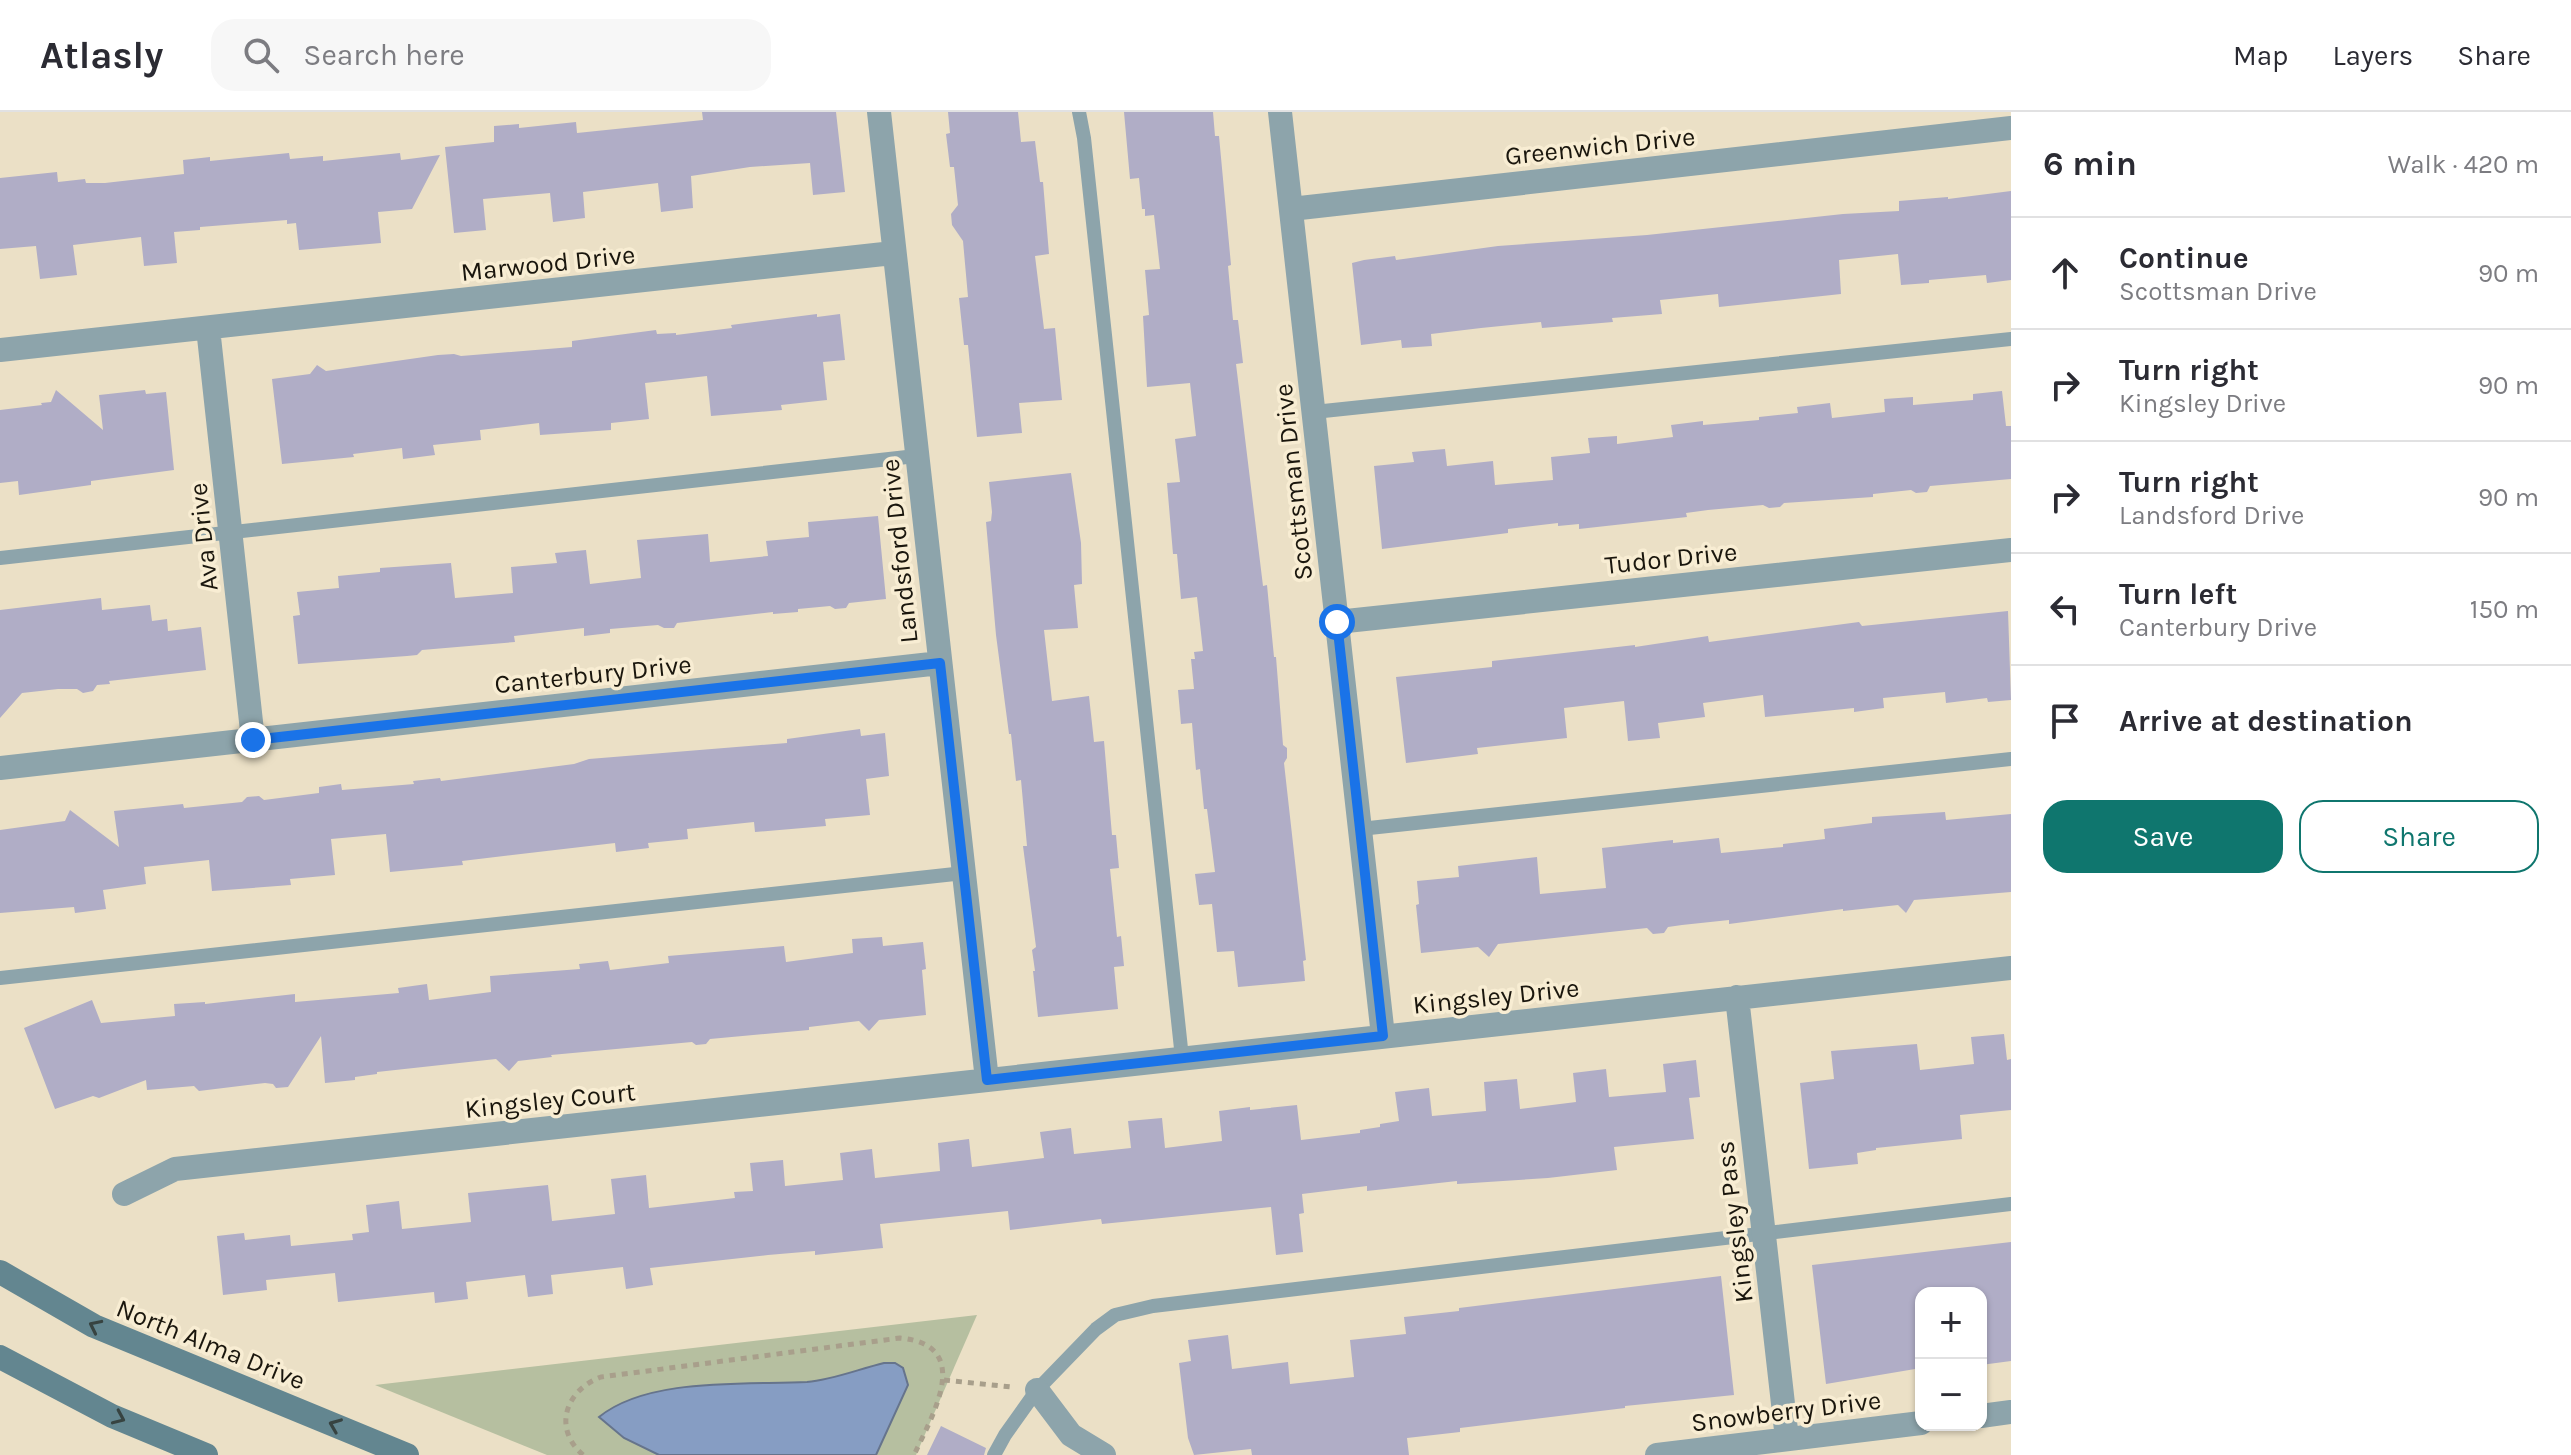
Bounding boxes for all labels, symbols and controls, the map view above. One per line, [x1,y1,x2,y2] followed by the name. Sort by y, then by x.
[211,19,771,91] search box
[40,33,163,78] text: Atlasly
[239,33,283,77] icon: search
[303,37,465,73] text: Search here
[2233,39,2288,72] text: Map
[2332,39,2413,72] text: Layers
[2457,39,2531,72] text: Share
[1503,121,1697,172] street label: Greenwich Drive
[2043,144,2137,184] text: 6 min
[2388,149,2539,180] text: Walk · 420 m
[459,239,637,288] street label: Marwood Drive
[2119,240,2249,276] text: Continue
[2043,251,2087,295] icon: ahead
[2478,258,2539,289] text: 90 m
[2119,276,2317,307] text: Scottsman Drive
[2119,352,2259,388] text: Turn right
[2043,363,2087,407] icon: right
[2478,370,2539,401] text: 90 m
[1268,382,1319,582] street label: Scottsman Drive
[2119,388,2286,419] text: Kingsley Drive
[874,457,925,645] street label: Landsford Drive
[2119,464,2259,500] text: Turn right
[2043,475,2087,519] icon: right
[182,481,225,593] street label: Ava Drive
[2478,482,2539,513] text: 90 m
[2119,500,2304,531] text: Landsford Drive
[1603,536,1739,581] street label: Tudor Drive
[2119,576,2237,612] text: Turn left
[2043,587,2087,631] icon: left
[2470,594,2539,625] text: 150 m
[1319,604,1355,640] route start
[2119,612,2317,643] text: Canterbury Drive
[493,649,693,700] street label: Canterbury Drive
[2043,699,2087,743] icon: arrive
[2119,703,2413,739] text: Arrive at destination
[235,722,271,758] route end
[2043,800,2283,873] button: Save
[2299,800,2539,873] button: Share
[1411,972,1581,1021] street label: Kingsley Drive
[463,1076,637,1125] street label: Kingsley Court
[1709,1139,1760,1304] street label: Kingsley Pass
[1915,1287,1987,1431] map controls
[1915,1287,1987,1359] button: +
[112,1292,310,1396] street label: North Alma Drive
[88,1320,103,1336] one-way arrow
[1915,1359,1987,1431] button: −
[1689,1384,1883,1439] street label: Snowberry Drive
[111,1409,125,1425] one-way arrow
[329,1419,343,1435] one-way arrow

